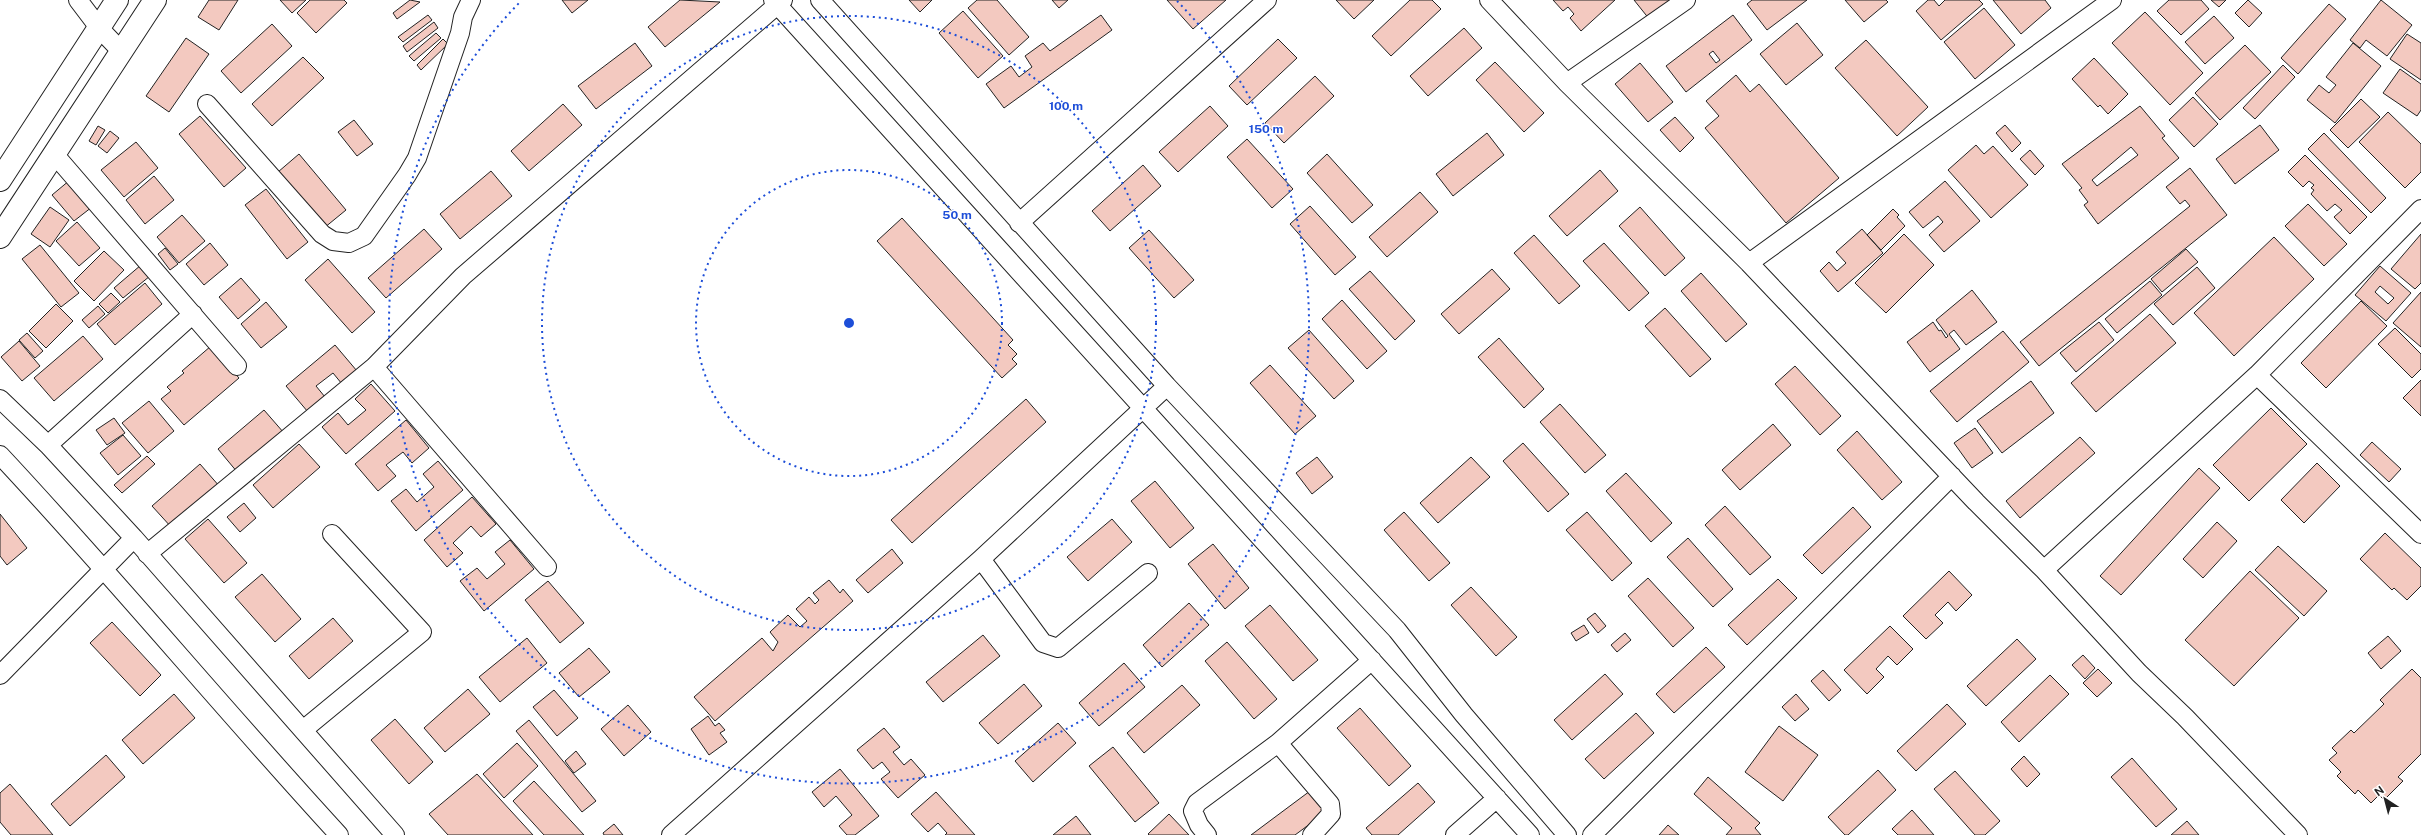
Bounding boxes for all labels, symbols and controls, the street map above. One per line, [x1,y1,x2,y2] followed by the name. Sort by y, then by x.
[1049,99,1083,113] text: 100 m
[1249,122,1283,136] text: 150 m
[942,208,972,222] text: 50 m
[842,316,856,330] centre of rings
[2365,779,2405,819] north arrow
[2372,784,2386,798] text: N

